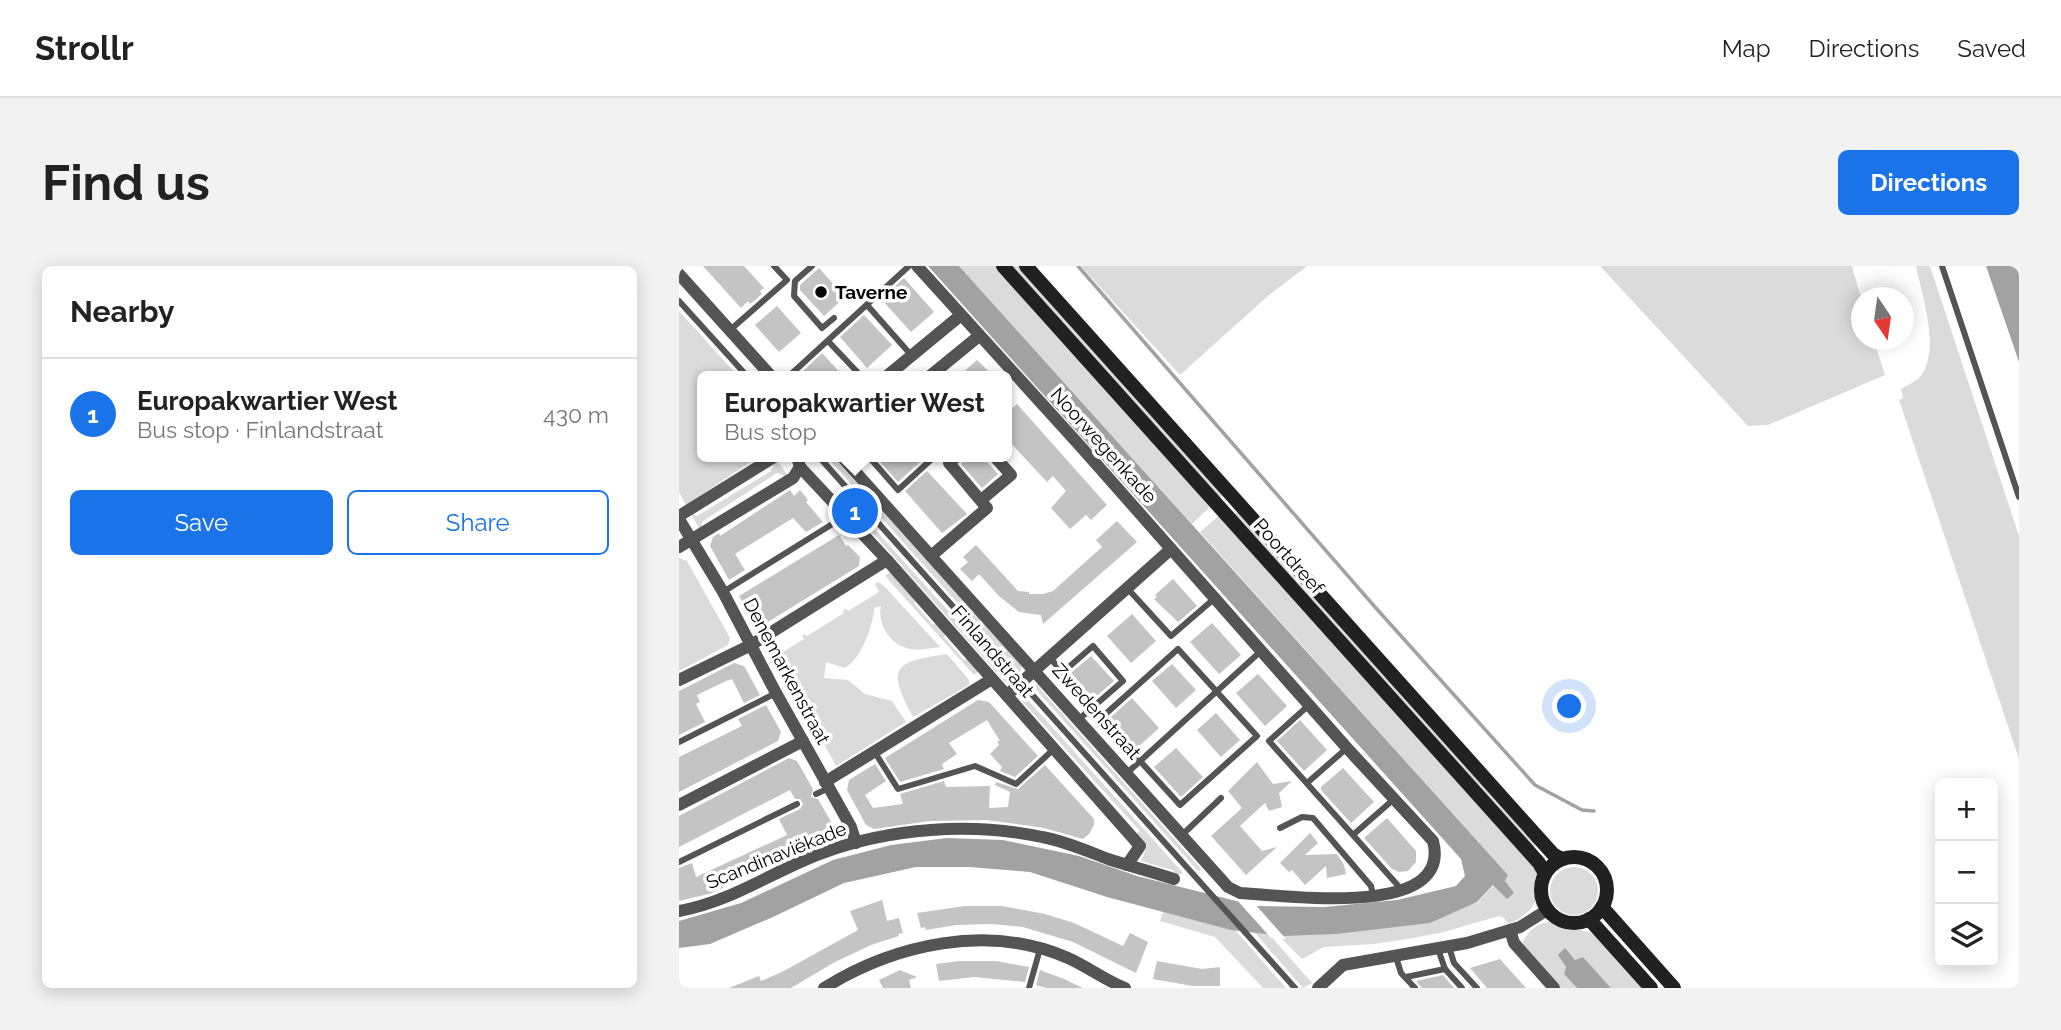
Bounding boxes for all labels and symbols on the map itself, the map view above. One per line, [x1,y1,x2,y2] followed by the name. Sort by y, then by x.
[835,281,907,303] place label: Taverne
[813,284,829,300] marker: Taverne
[1851,287,1914,350] north arrow
[1047,383,1161,507] street label: Noorwegenkade
[832,485,878,537] pin: 1
[1249,514,1329,599] street label: Poortdreef
[739,594,835,748] street label: Denemarkenstraat
[947,601,1039,702] street label: Finlandstraat
[1048,659,1146,764] street label: Zwedenstraat
[1552,689,1586,723] your location
[703,817,849,893] street label: Scandinaviëkade

